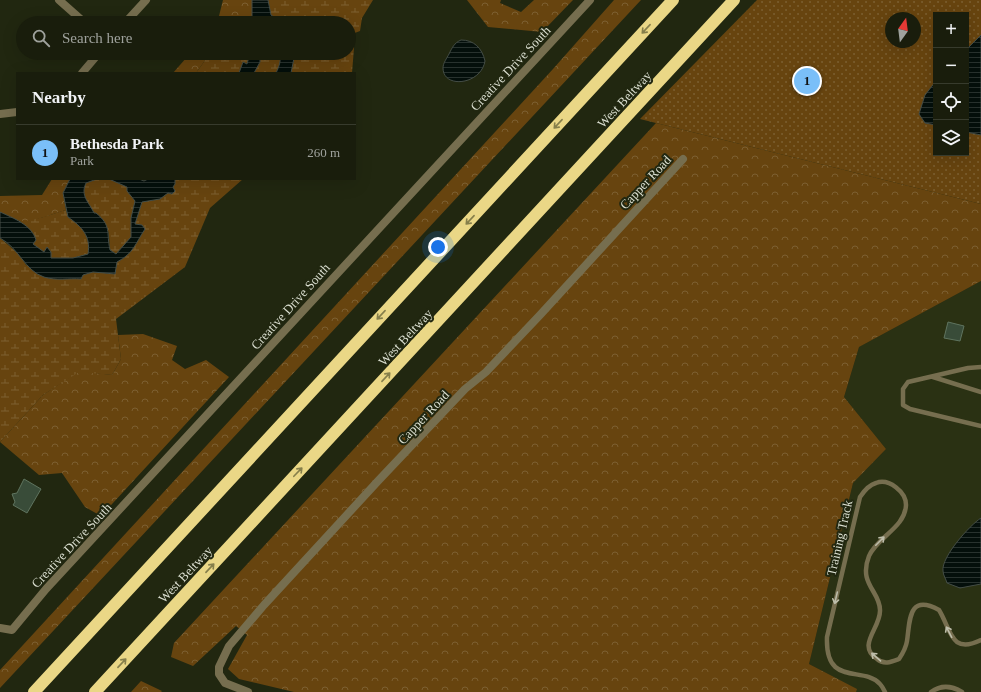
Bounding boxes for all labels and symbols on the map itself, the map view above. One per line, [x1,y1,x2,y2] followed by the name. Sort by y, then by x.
[885,12,921,48] north arrow
[467,22,554,114] street label: Creative Drive South
[642,23,651,33] one-way arrow
[794,66,820,96] pin: 1
[594,67,655,131] street label: West Beltway
[553,119,563,129] one-way arrow
[617,152,674,212] street label: Capper Road
[465,214,474,225] one-way arrow
[428,237,448,257] your location
[248,260,333,352] street label: Creative Drive South
[375,305,436,369] street label: West Beltway
[377,310,386,320] one-way arrow
[382,372,391,382] one-way arrow
[395,387,452,447] street label: Capper Road
[293,467,303,477] one-way arrow
[823,498,856,577] street label: Training Track
[28,499,115,591] street label: Creative Drive South
[875,537,885,546] one-way arrow
[155,542,216,606] street label: West Beltway
[205,563,215,573] one-way arrow
[832,591,840,604] one-way arrow
[945,626,952,638] one-way arrow
[871,653,881,662] one-way arrow
[117,658,127,668] one-way arrow

